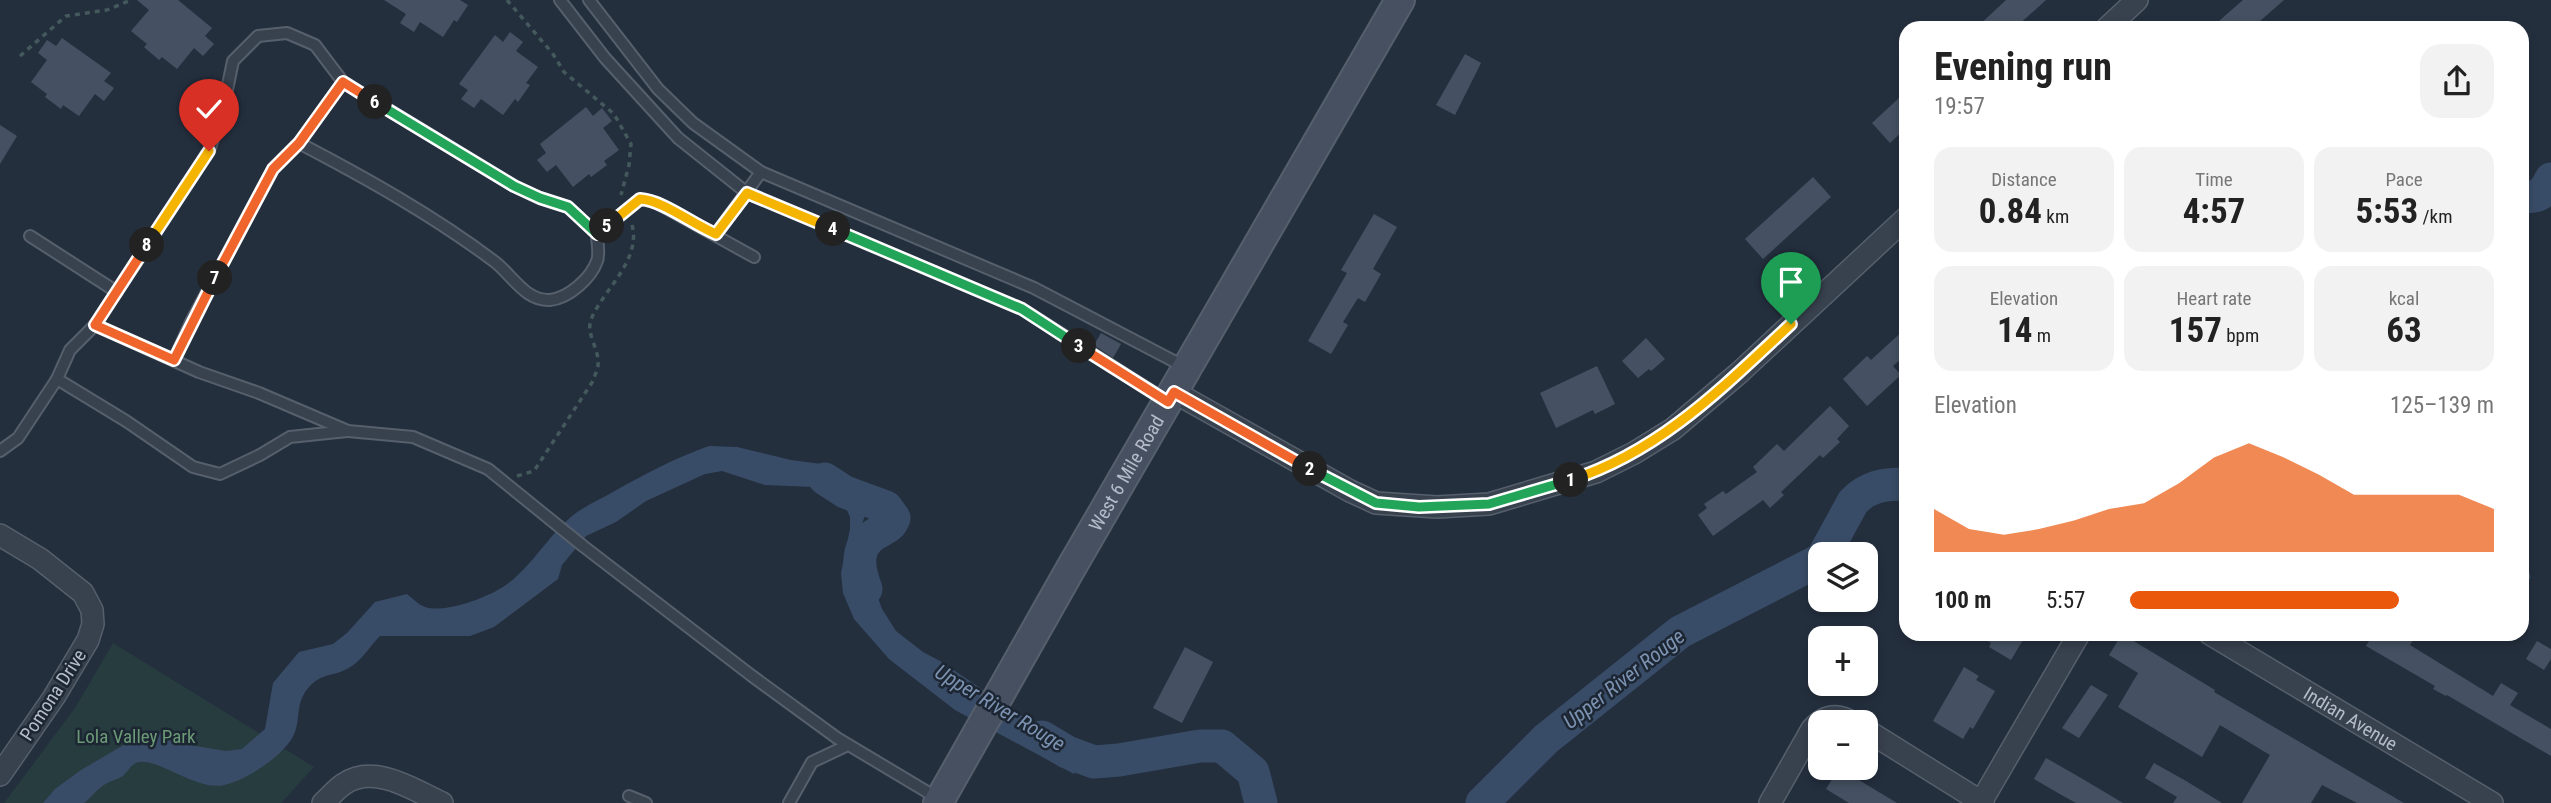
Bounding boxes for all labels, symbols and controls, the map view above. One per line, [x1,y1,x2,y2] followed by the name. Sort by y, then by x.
[2420,44,2494,118] button: share
[1934,45,2112,89] text: Evening run
[179,79,239,151] pin
[358,84,392,119] pin: 6
[190,90,228,128] icon: check
[370,90,379,113] text: 6
[1934,93,1985,120] text: 19:57
[1991,168,2057,191] text: Distance
[2195,168,2233,191] text: Time
[2385,168,2423,191] text: Pace
[1979,191,2042,232] text: 0.84
[2183,191,2245,232] text: 4:57
[2356,191,2418,232] text: 5:53
[2042,205,2069,228] text: km
[2418,205,2452,228] text: /km
[590,208,624,244] pin: 5
[816,212,850,246] pin: 4
[602,214,611,237] text: 5
[828,217,837,240] text: 4
[130,228,164,262] pin: 8
[142,233,151,256] text: 8
[1761,252,1821,324] pin
[198,260,232,296] pin: 7
[1772,263,1810,301] icon: arrive
[210,266,219,289] text: 7
[1990,287,2058,310] text: Elevation
[2176,287,2252,310] text: Heart rate
[2389,287,2419,310] text: kcal
[1997,310,2032,351] text: 14
[2169,310,2222,351] text: 157
[2386,310,2422,351] text: 63
[2032,324,2051,347] text: m
[2222,324,2259,347] text: bpm
[1062,328,1096,364] pin: 3
[1074,334,1083,357] text: 3
[1934,392,2017,419] text: Elevation
[2390,392,2494,419] text: 125–139 m
[1084,411,1169,535] street label: West 6 Mile Road
[1292,452,1328,486] pin: 2
[1305,457,1314,480] text: 2
[1554,462,1588,498] pin: 1
[1566,468,1575,491] text: 1
[1808,542,1878,780] map controls
[1808,542,1878,612] button: layers
[1934,587,1991,614] text: 100 m
[2046,587,2085,614] text: 5:57
[1559,624,1689,734] water label: Upper River Rouge
[1808,626,1878,696] button: +
[15,645,91,745] street label: Pomona Drive
[931,660,1069,756] water label: Upper River Rouge
[2300,681,2402,755] street label: Indian Avenue
[1808,710,1878,780] button: −
[76,725,196,748] park label: Lola Valley Park

